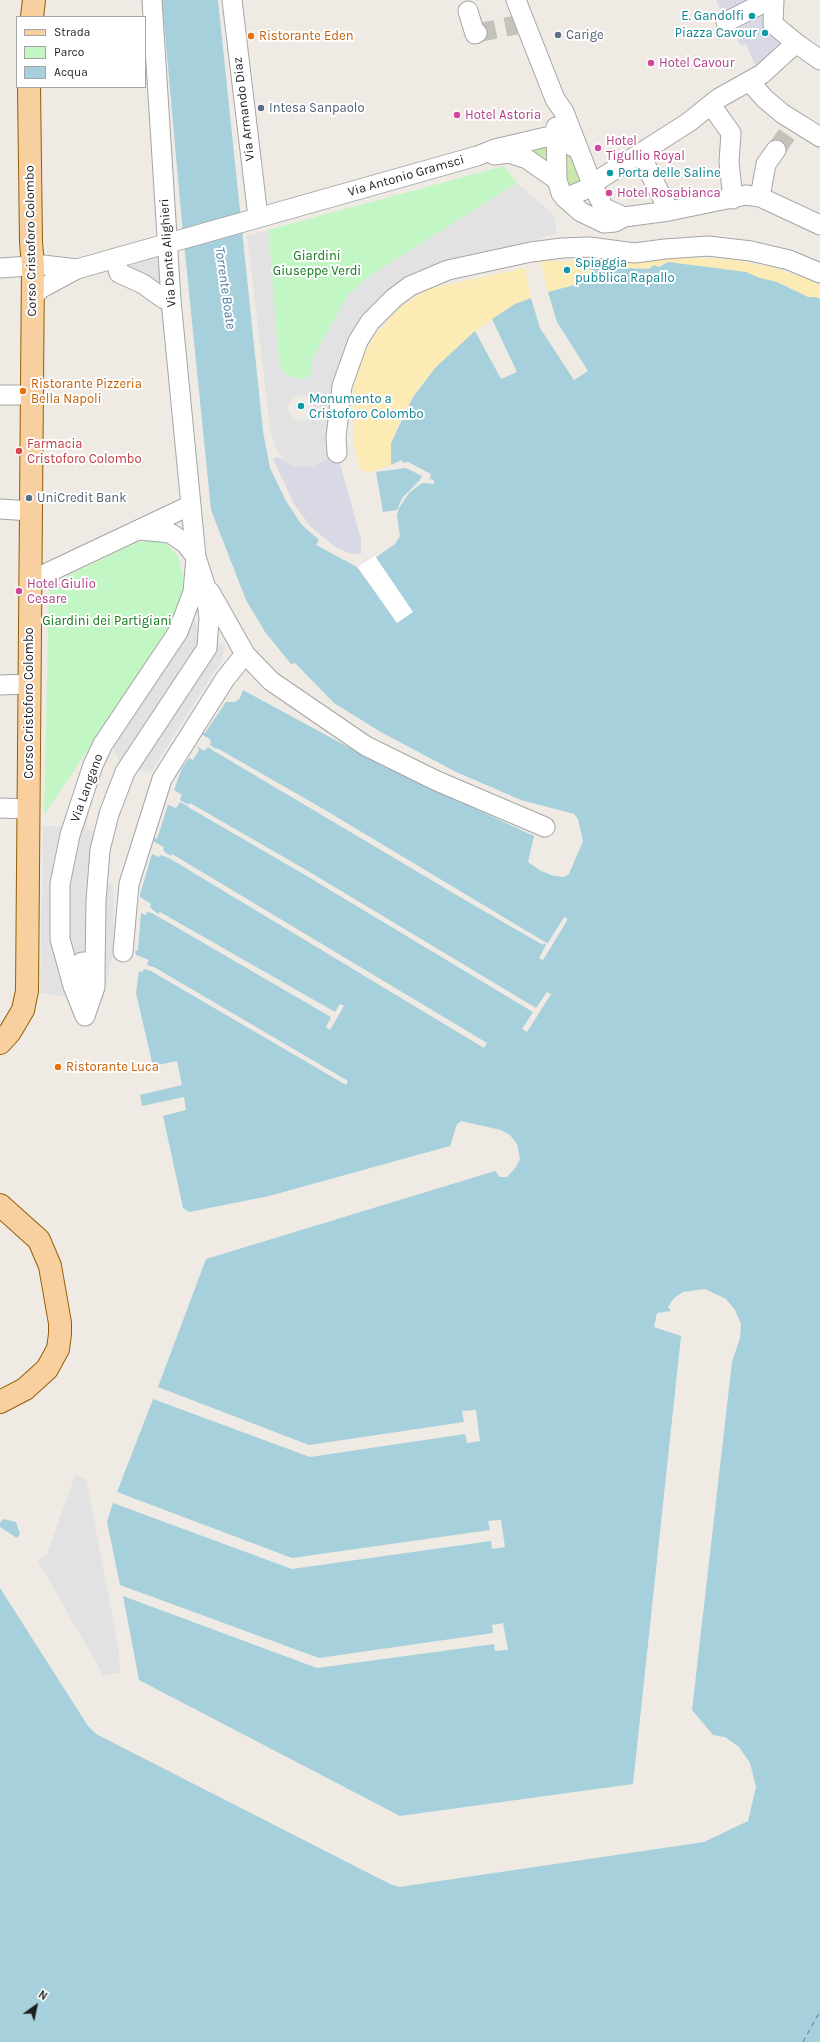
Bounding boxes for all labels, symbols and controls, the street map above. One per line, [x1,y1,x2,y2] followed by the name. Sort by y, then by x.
[681,8,744,24] place label: E. Gandolfi
[747,11,757,21] marker: E. Gandolfi
[16,16,146,88] legend
[54,25,90,39] text: Strada
[675,25,757,41] place label: Piazza Cavour
[566,27,604,43] place label: Carige
[259,28,354,44] place label: Ristorante Eden
[760,28,770,38] marker: Piazza Cavour
[553,30,563,40] marker: Carige
[246,31,256,41] marker: Ristorante Eden
[54,45,84,59] text: Parco
[659,55,734,71] place label: Hotel Cavour
[230,56,258,162] street label: Via Armando Diaz
[646,58,656,68] marker: Hotel Cavour
[54,65,88,79] text: Acqua
[269,100,365,116] place label: Intesa Sanpaolo
[256,103,266,113] marker: Intesa Sanpaolo
[465,107,541,123] place label: Hotel Astoria
[452,110,462,120] marker: Hotel Astoria
[606,133,685,164] place label: Hotel Tigullio Royal
[593,143,603,153] marker: Hotel Tigullio Royal
[346,152,466,200] street label: Via Antonio Gramsci
[22,165,40,317] street label: Corso Cristoforo Colombo
[618,165,721,181] place label: Porta delle Saline
[605,168,615,178] marker: Porta delle Saline
[617,185,721,201] place label: Hotel Rosabianca
[604,188,614,198] marker: Hotel Rosabianca
[156,198,180,308] street label: Via Dante Alighieri
[211,246,239,330] water label: Torrente Boate
[273,248,361,279] park label: Giardini Giuseppe Verdi
[575,255,675,286] place label: Spiaggia pubblica Rapallo
[562,265,572,275] marker: Spiaggia pubblica Rapallo
[31,376,142,407] place label: Ristorante Pizzeria Bella Napoli
[18,386,28,396] marker: Ristorante Pizzeria Bella Napoli
[309,391,424,422] place label: Monumento a Cristoforo Colombo
[296,401,306,411] marker: Monumento a Cristoforo Colombo
[27,436,142,467] place label: Farmacia Cristoforo Colombo
[14,446,24,456] marker: Farmacia Cristoforo Colombo
[37,490,127,506] place label: UniCredit Bank
[24,493,34,503] marker: UniCredit Bank
[27,576,96,607] place label: Hotel Giulio Cesare
[14,586,24,596] marker: Hotel Giulio Cesare
[42,613,172,629] park label: Giardini dei Partigiani
[21,627,37,779] street label: Corso Cristoforo Colombo
[67,752,107,824] street label: Via Langano
[66,1059,159,1075] place label: Ristorante Luca
[53,1062,63,1072] marker: Ristorante Luca
[16,1986,56,2026] north arrow
[36,1988,50,2003] text: N

